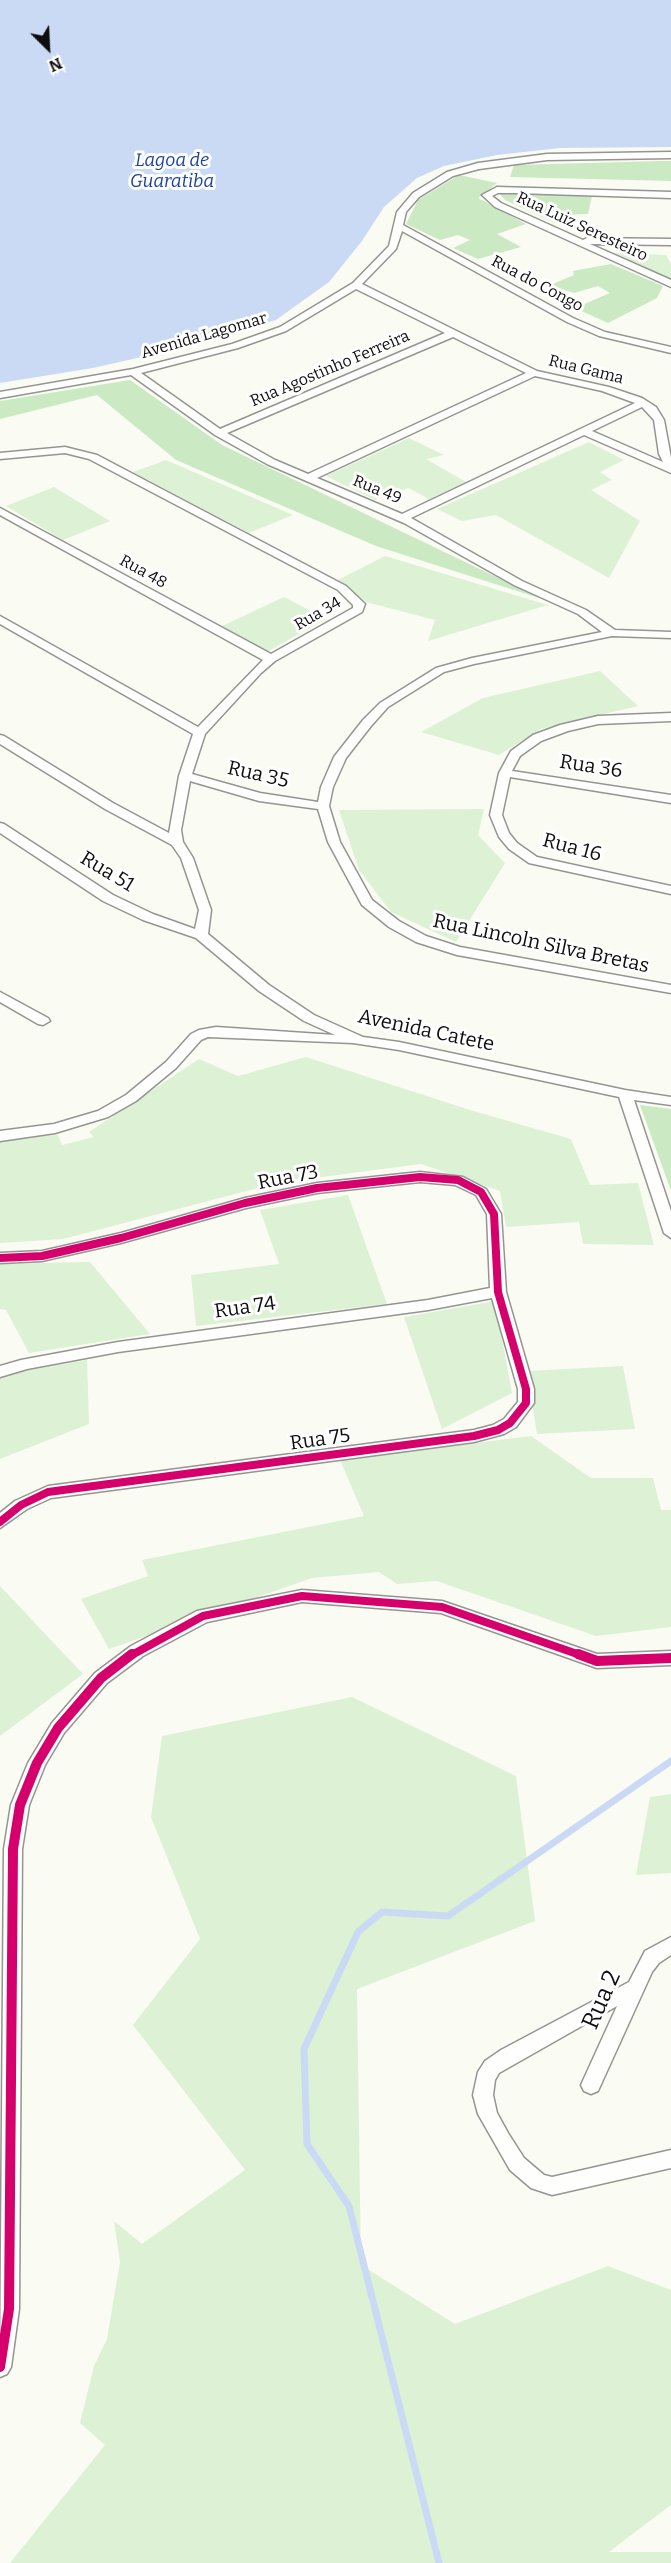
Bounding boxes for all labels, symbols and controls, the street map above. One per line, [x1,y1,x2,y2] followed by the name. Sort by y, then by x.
[18,18,78,78] north arrow
[46,54,65,76] text: N
[130,150,214,192] water label: Lagoa de Guaratiba
[513,188,651,266] street label: Rua Luiz Seresteiro
[488,252,586,316] street label: Rua do Congo
[139,309,269,363] street label: Avenida Lagomar
[248,327,412,411] street label: Rua Agostinho Ferreira
[547,351,625,389] street label: Rua Gama
[350,472,404,508] street label: Rua 49
[116,551,170,593] street label: Rua 48
[291,593,345,635] street label: Rua 34
[558,750,624,784] street label: Rua 36
[225,756,291,794] street label: Rua 35
[540,829,604,867] street label: Rua 16
[76,847,138,897] street label: Rua 51
[431,909,651,979] street label: Rua Lincoln Silva Bretas
[356,1005,496,1057] street label: Avenida Catete
[256,1160,320,1196] street label: Rua 73
[213,1292,277,1324] street label: Rua 74
[288,1424,352,1456] street label: Rua 75
[576,1966,628,2034] street label: Rua 2

